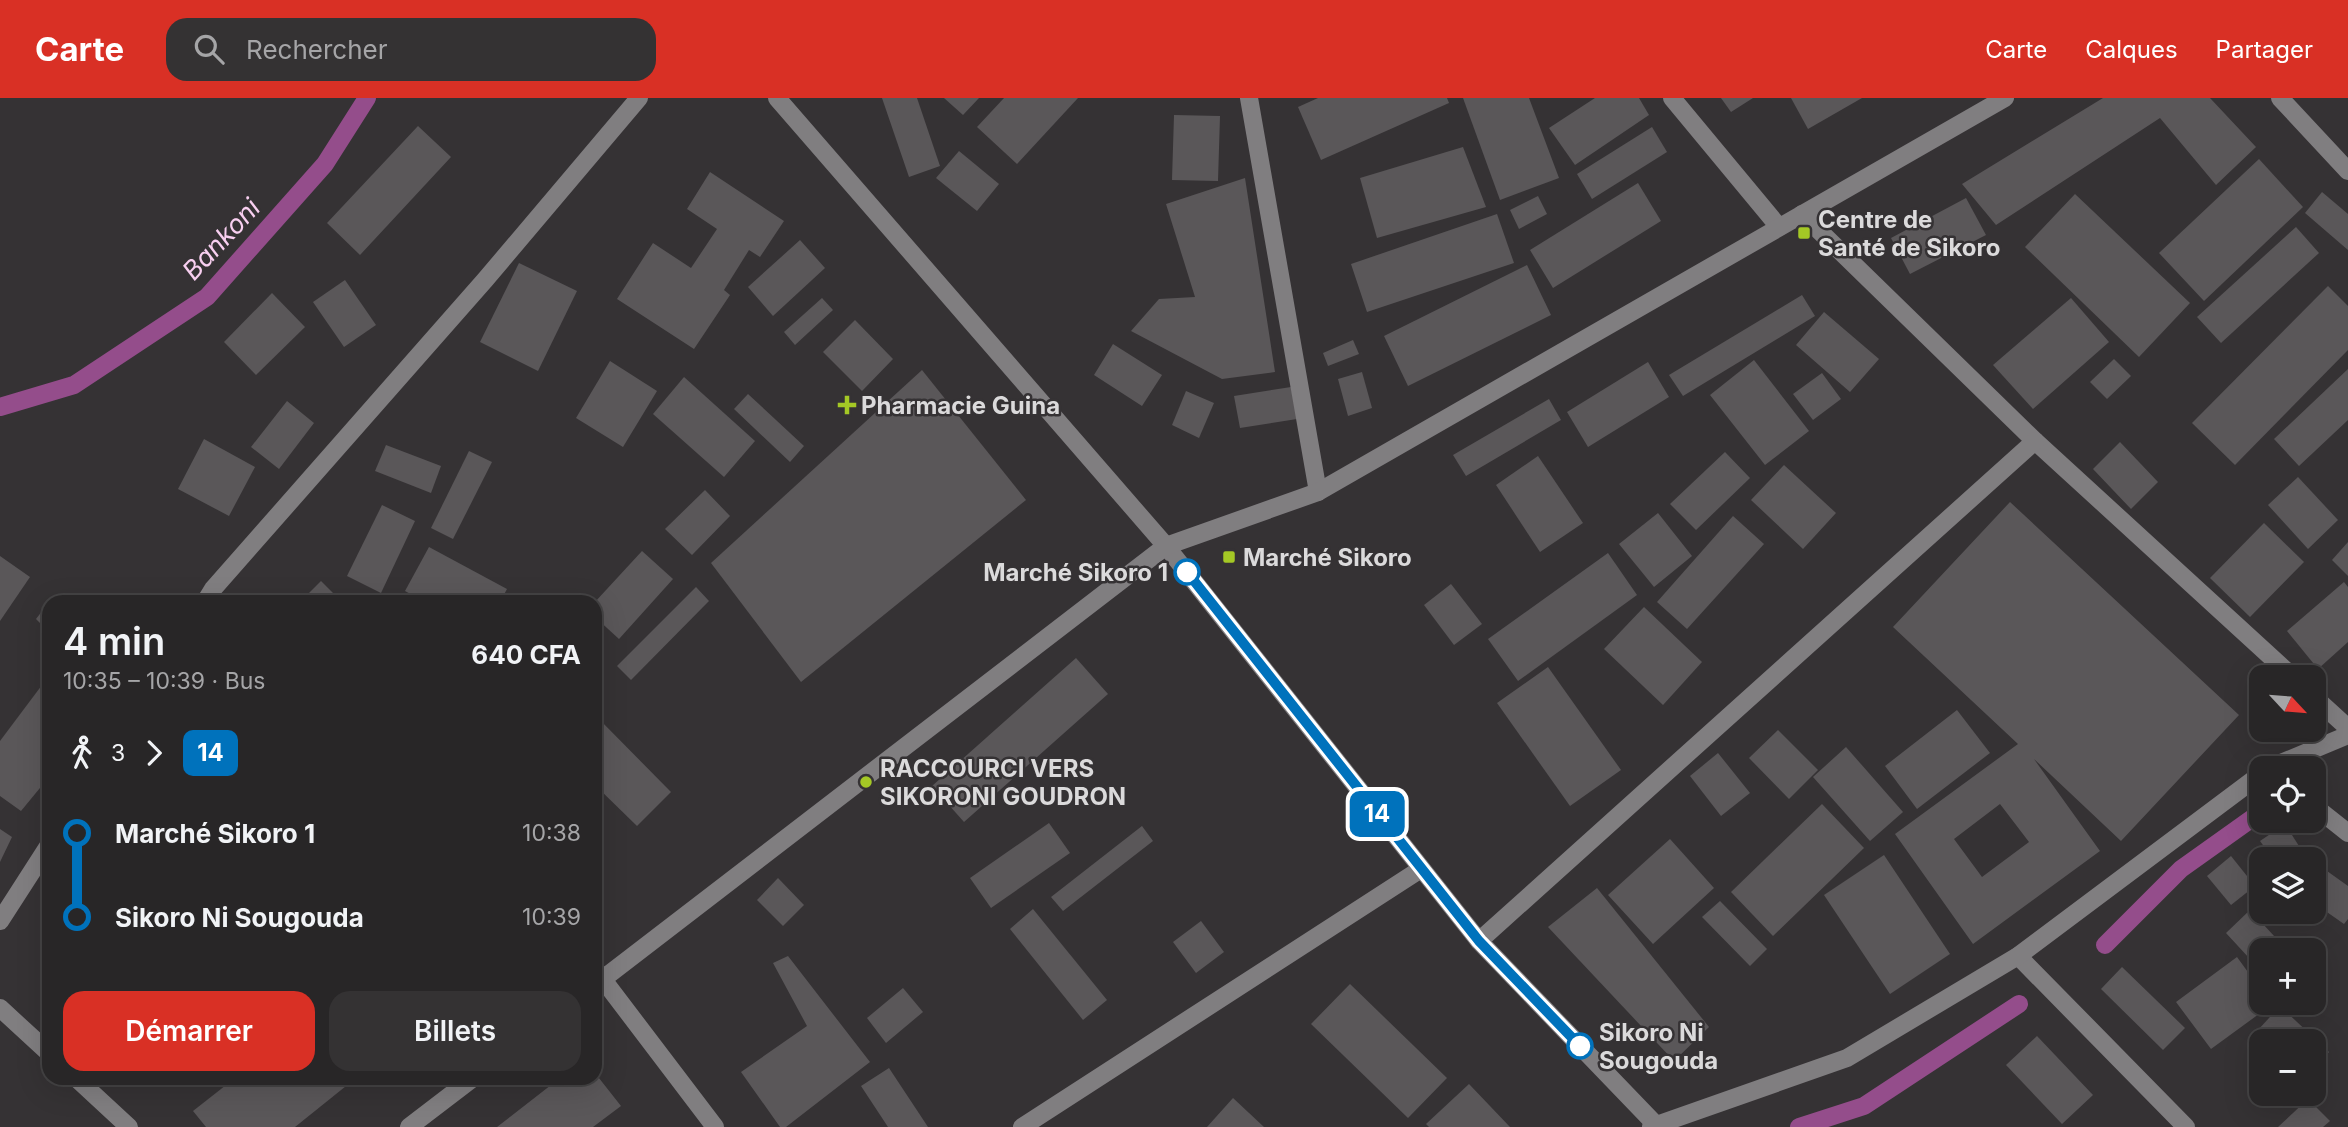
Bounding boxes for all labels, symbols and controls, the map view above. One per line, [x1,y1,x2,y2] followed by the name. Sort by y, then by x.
[166,18,656,81] search box
[35,29,124,69] text: Carte
[190,30,228,68] icon: search
[246,34,388,65] text: Rechercher
[1985,35,2047,64] text: Carte
[2085,35,2178,64] text: Calques
[2216,35,2313,64] text: Partager
[176,192,267,286] water label: Bankoni
[1818,205,2000,262] place label: Centre de Santé de Sikoro
[1796,225,1812,241] marker: Centre de Santé de Sikoro
[861,391,1060,420] place label: Pharmacie Guina
[839,397,855,413] marker: Pharmacie Guina
[1243,543,1412,572] place label: Marché Sikoro
[1221,549,1237,565] marker: Marché Sikoro
[983,558,1168,587] place label: Marché Sikoro 1
[1174,559,1200,585] marker: Marché Sikoro 1
[63,618,165,664] text: 4 min
[471,639,581,670] text: 640 CFA
[2249,665,2326,742] north arrow
[2249,665,2326,1106] map controls
[63,667,265,695] text: 10:35 – 10:39 · Bus
[63,734,101,772] icon: walk
[135,734,173,772] icon: forward
[197,738,224,767] text: 14
[111,739,125,767] text: 3
[880,754,1126,811] place label: RACCOURCI VERS SIKORONI GOUDRON
[2249,756,2326,833] button: locate
[858,774,874,790] marker: RACCOURCI VERS SIKORONI GOUDRON
[1346,791,1408,837] line badge: 14
[1364,799,1390,828] text: 14
[115,818,315,849] text: Marché Sikoro 1
[522,819,581,847] text: 10:38
[2249,847,2326,924] button: layers
[115,902,364,933] text: Sikoro Ni Sougouda
[522,903,581,931] text: 10:39
[2249,938,2326,1015] button: +
[63,991,315,1071] button: Démarrer
[329,991,581,1071] button: Billets
[1599,1018,1718,1075] place label: Sikoro Ni Sougouda
[2249,1029,2326,1106] button: −
[1567,1033,1593,1059] marker: Sikoro Ni Sougouda

